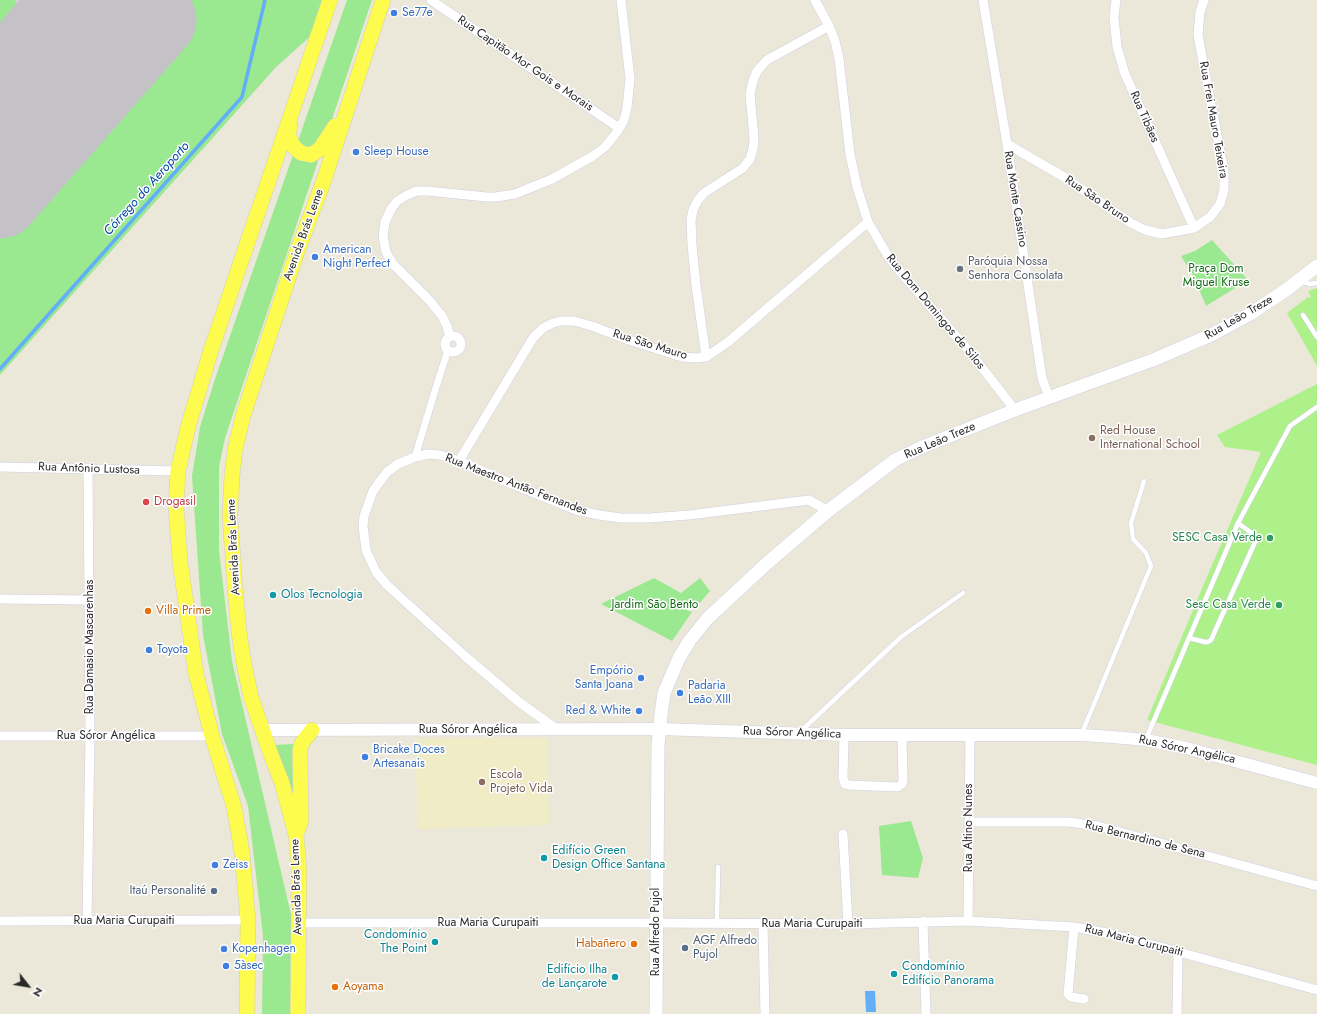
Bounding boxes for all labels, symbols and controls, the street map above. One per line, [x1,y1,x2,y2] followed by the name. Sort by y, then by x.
[402,6,433,20] place label: Se77e
[389,8,399,18] marker: Se77e
[454,13,596,115] street label: Rua Capitão Mor Gois e Morais
[1196,60,1230,180] street label: Rua Frei Mauro Teixeira
[1126,89,1162,145] street label: Rua Tibães
[101,139,193,239] water label: Córrego do Aeroporto
[364,145,429,159] place label: Sleep House
[351,147,361,157] marker: Sleep House
[1000,150,1030,248] street label: Rua Monte Cassino
[1062,173,1132,227] street label: Rua São Bruno
[281,187,327,283] street label: Avenida Brás Leme
[323,243,390,271] place label: American Night Perfect
[310,252,320,262] marker: American Night Perfect
[883,252,987,372] street label: Rua Dom Domingos de Silos
[968,255,1063,283] place label: Paróquia Nossa Senhora Consolata
[1183,262,1249,290] park label: Praça Dom Miguel Kruse
[955,264,965,274] marker: Paróquia Nossa Senhora Consolata
[1202,293,1276,343] street label: Rua Leão Treze
[611,327,689,363] street label: Rua São Mauro
[902,420,978,462] street label: Rua Leão Treze
[1100,424,1200,452] place label: Red House International School
[1087,433,1097,443] marker: Red House International School
[443,451,589,519] street label: Rua Maestro Antão Fernandes
[38,460,140,478] street label: Rua Antônio Lustosa
[154,495,196,509] place label: Drogasil
[141,497,151,507] marker: Drogasil
[224,498,244,596] street label: Avenida Brás Leme
[1172,531,1262,545] place label: SESC Casa Verde
[1265,533,1275,543] marker: SESC Casa Verde
[83,580,97,714] street label: Rua Damasio Mascarenhas
[281,588,362,602] place label: Olos Tecnologia
[268,590,278,600] marker: Olos Tecnologia
[612,598,698,612] park label: Jardim São Bento
[1186,598,1271,612] place label: Sesc Casa Verde
[1274,600,1284,610] marker: Sesc Casa Verde
[156,604,211,618] place label: Villa Prime
[143,606,153,616] marker: Villa Prime
[157,643,188,657] place label: Toyota
[144,645,154,655] marker: Toyota
[575,664,633,692] place label: Empório Santa Joana
[636,673,646,683] marker: Empório Santa Joana
[688,679,731,707] place label: Padaria Leão XIII
[675,688,685,698] marker: Padaria Leão XIII
[566,704,631,718] place label: Red & White
[634,706,644,716] marker: Red & White
[419,723,517,737] street label: Rua Sóror Angélica
[743,724,841,742] street label: Rua Sóror Angélica
[57,729,155,743] street label: Rua Sóror Angélica
[1137,733,1237,767] street label: Rua Sóror Angélica
[373,743,445,771] place label: Bricake Doces Artesanais
[360,752,370,762] marker: Bricake Doces Artesanais
[490,768,553,796] place label: Escola Projeto Vida
[477,777,487,787] marker: Escola Projeto Vida
[962,784,976,872] street label: Rua Altino Nunes
[1083,818,1207,862] street label: Rua Bernardino de Sena
[288,839,306,935] street label: Avenida Brás Leme
[552,844,665,872] place label: Edifício Green Design Office Santana
[539,853,549,863] marker: Edifício Green Design Office Santana
[223,858,248,872] place label: Zeiss
[210,860,220,870] marker: Zeiss
[130,884,206,898] place label: Itaú Personalité
[209,886,219,896] marker: Itaú Personalité
[649,888,663,976] street label: Rua Alfredo Pujol
[73,914,175,928] street label: Rua Maria Curupaiti
[437,916,539,930] street label: Rua Maria Curupaiti
[761,917,863,931] street label: Rua Maria Curupaiti
[1083,922,1185,960] street label: Rua Maria Curupaiti
[364,928,427,956] place label: Condomínio The Point
[693,934,757,962] place label: AGF Alfredo Pujol
[430,937,440,947] marker: Condomínio The Point
[576,937,626,951] place label: Habañero
[629,939,639,949] marker: Habañero
[232,942,296,956] place label: Kopenhagen
[680,943,690,953] marker: AGF Alfredo Pujol
[219,944,229,954] marker: Kopenhagen
[234,959,263,973] place label: 5àsec
[902,960,994,988] place label: Condomínio Edifício Panorama
[221,961,231,971] marker: 5àsec
[542,963,607,991] place label: Edifício Ilha de Lançarote
[8,966,48,1006] north arrow
[889,969,899,979] marker: Condomínio Edifício Panorama
[610,972,620,982] marker: Edifício Ilha de Lançarote
[343,980,383,994] place label: Aoyama
[330,982,340,992] marker: Aoyama
[29,984,47,1000] text: N

